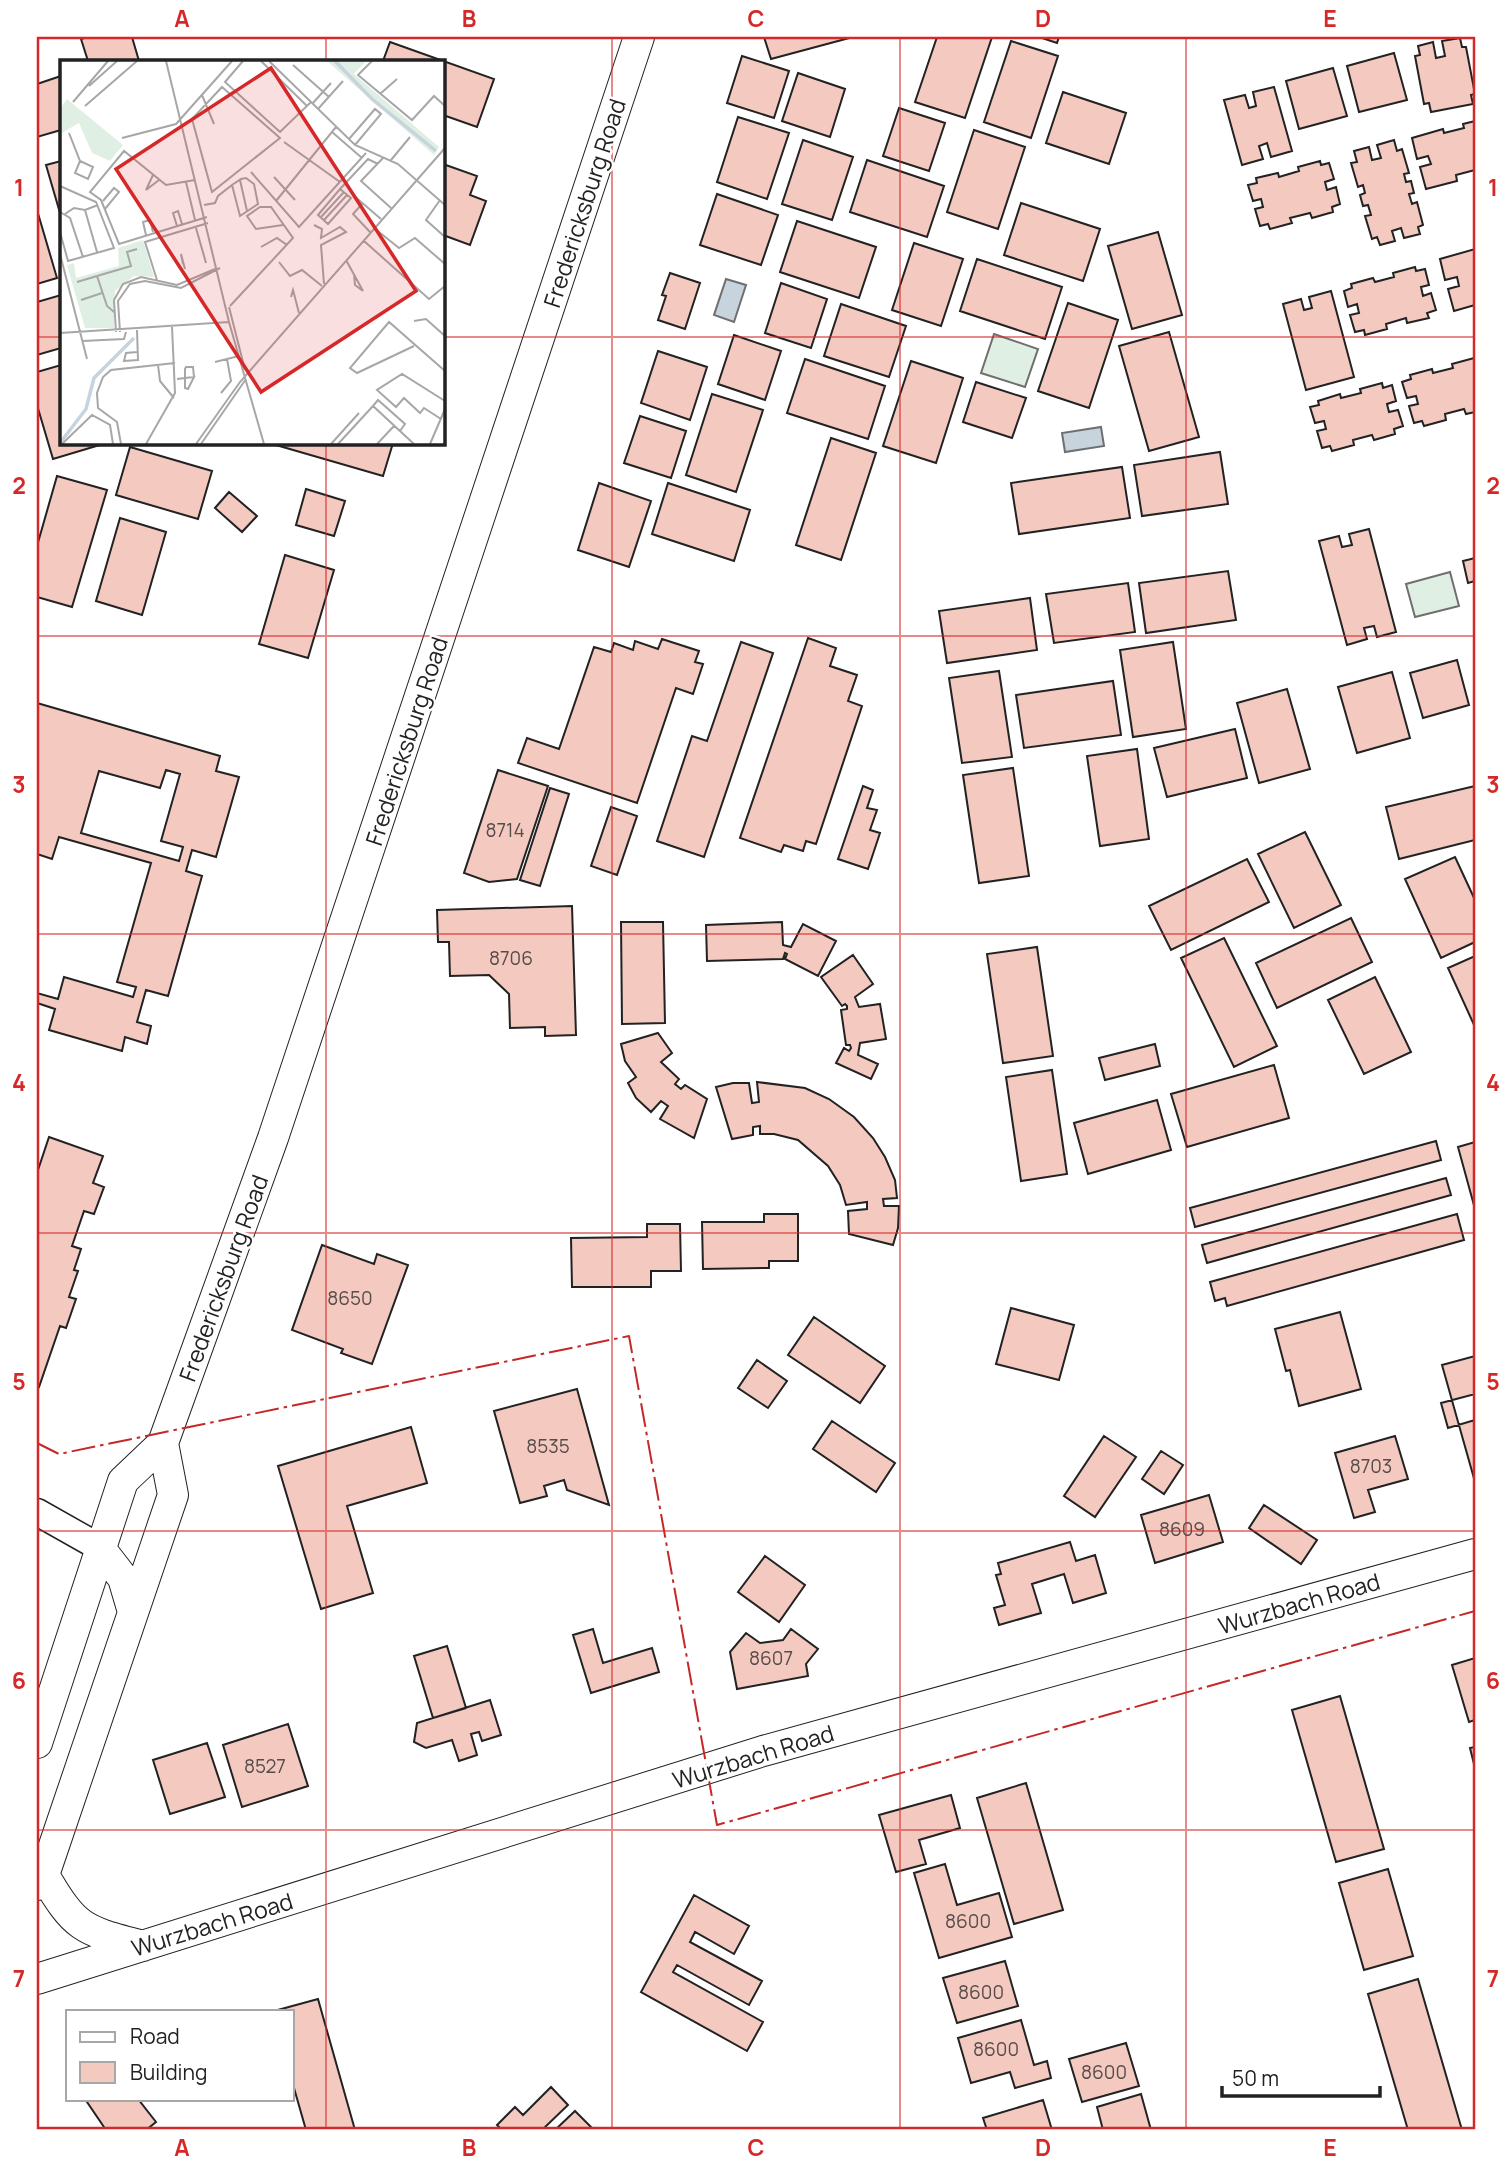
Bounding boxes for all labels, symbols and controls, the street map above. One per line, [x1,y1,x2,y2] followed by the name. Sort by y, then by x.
[174,2,190,34] text: A
[462,2,476,34] text: B
[748,2,765,34] text: C
[1035,2,1051,34] text: D
[1323,2,1337,34] text: E
[60,60,444,444] inset map
[535,95,633,311] street label: Fredericksburg Road
[14,171,24,203] text: 1
[1488,171,1498,203] text: 1
[12,469,26,501] text: 2
[1486,469,1500,501] text: 2
[357,633,455,849] street label: Fredericksburg Road
[12,768,26,800] text: 3
[1486,768,1500,800] text: 3
[485,817,525,843] house number: 8714
[489,945,533,971] house number: 8706
[12,1066,26,1098] text: 4
[1486,1066,1500,1098] text: 4
[171,1170,275,1386] street label: Fredericksburg Road
[327,1285,373,1311] house number: 8650
[12,1365,26,1397] text: 5
[1486,1365,1500,1397] text: 5
[526,1433,570,1459] house number: 8535
[1350,1453,1392,1479] house number: 8703
[1159,1516,1205,1542] house number: 8609
[1214,1565,1384,1641] street label: Wurzbach Road
[749,1645,793,1671] house number: 8607
[12,1664,26,1696] text: 6
[1486,1664,1500,1696] text: 6
[669,1716,837,1796] street label: Wurzbach Road
[244,1753,286,1779] house number: 8527
[128,1884,296,1964] street label: Wurzbach Road
[945,1908,991,1934] house number: 8600
[13,1962,25,1994] text: 7
[1487,1962,1499,1994] text: 7
[958,1979,1004,2005] house number: 8600
[66,2010,294,2100] legend
[130,2022,180,2050] text: Road
[973,2036,1019,2062] house number: 8600
[1222,2055,1379,2099] scale bar
[130,2058,207,2086] text: Building
[1081,2059,1127,2085] house number: 8600
[1232,2064,1279,2092] text: 50 m
[174,2131,190,2163] text: A
[462,2131,476,2163] text: B
[748,2131,765,2163] text: C
[1035,2131,1051,2163] text: D
[1323,2131,1337,2163] text: E

